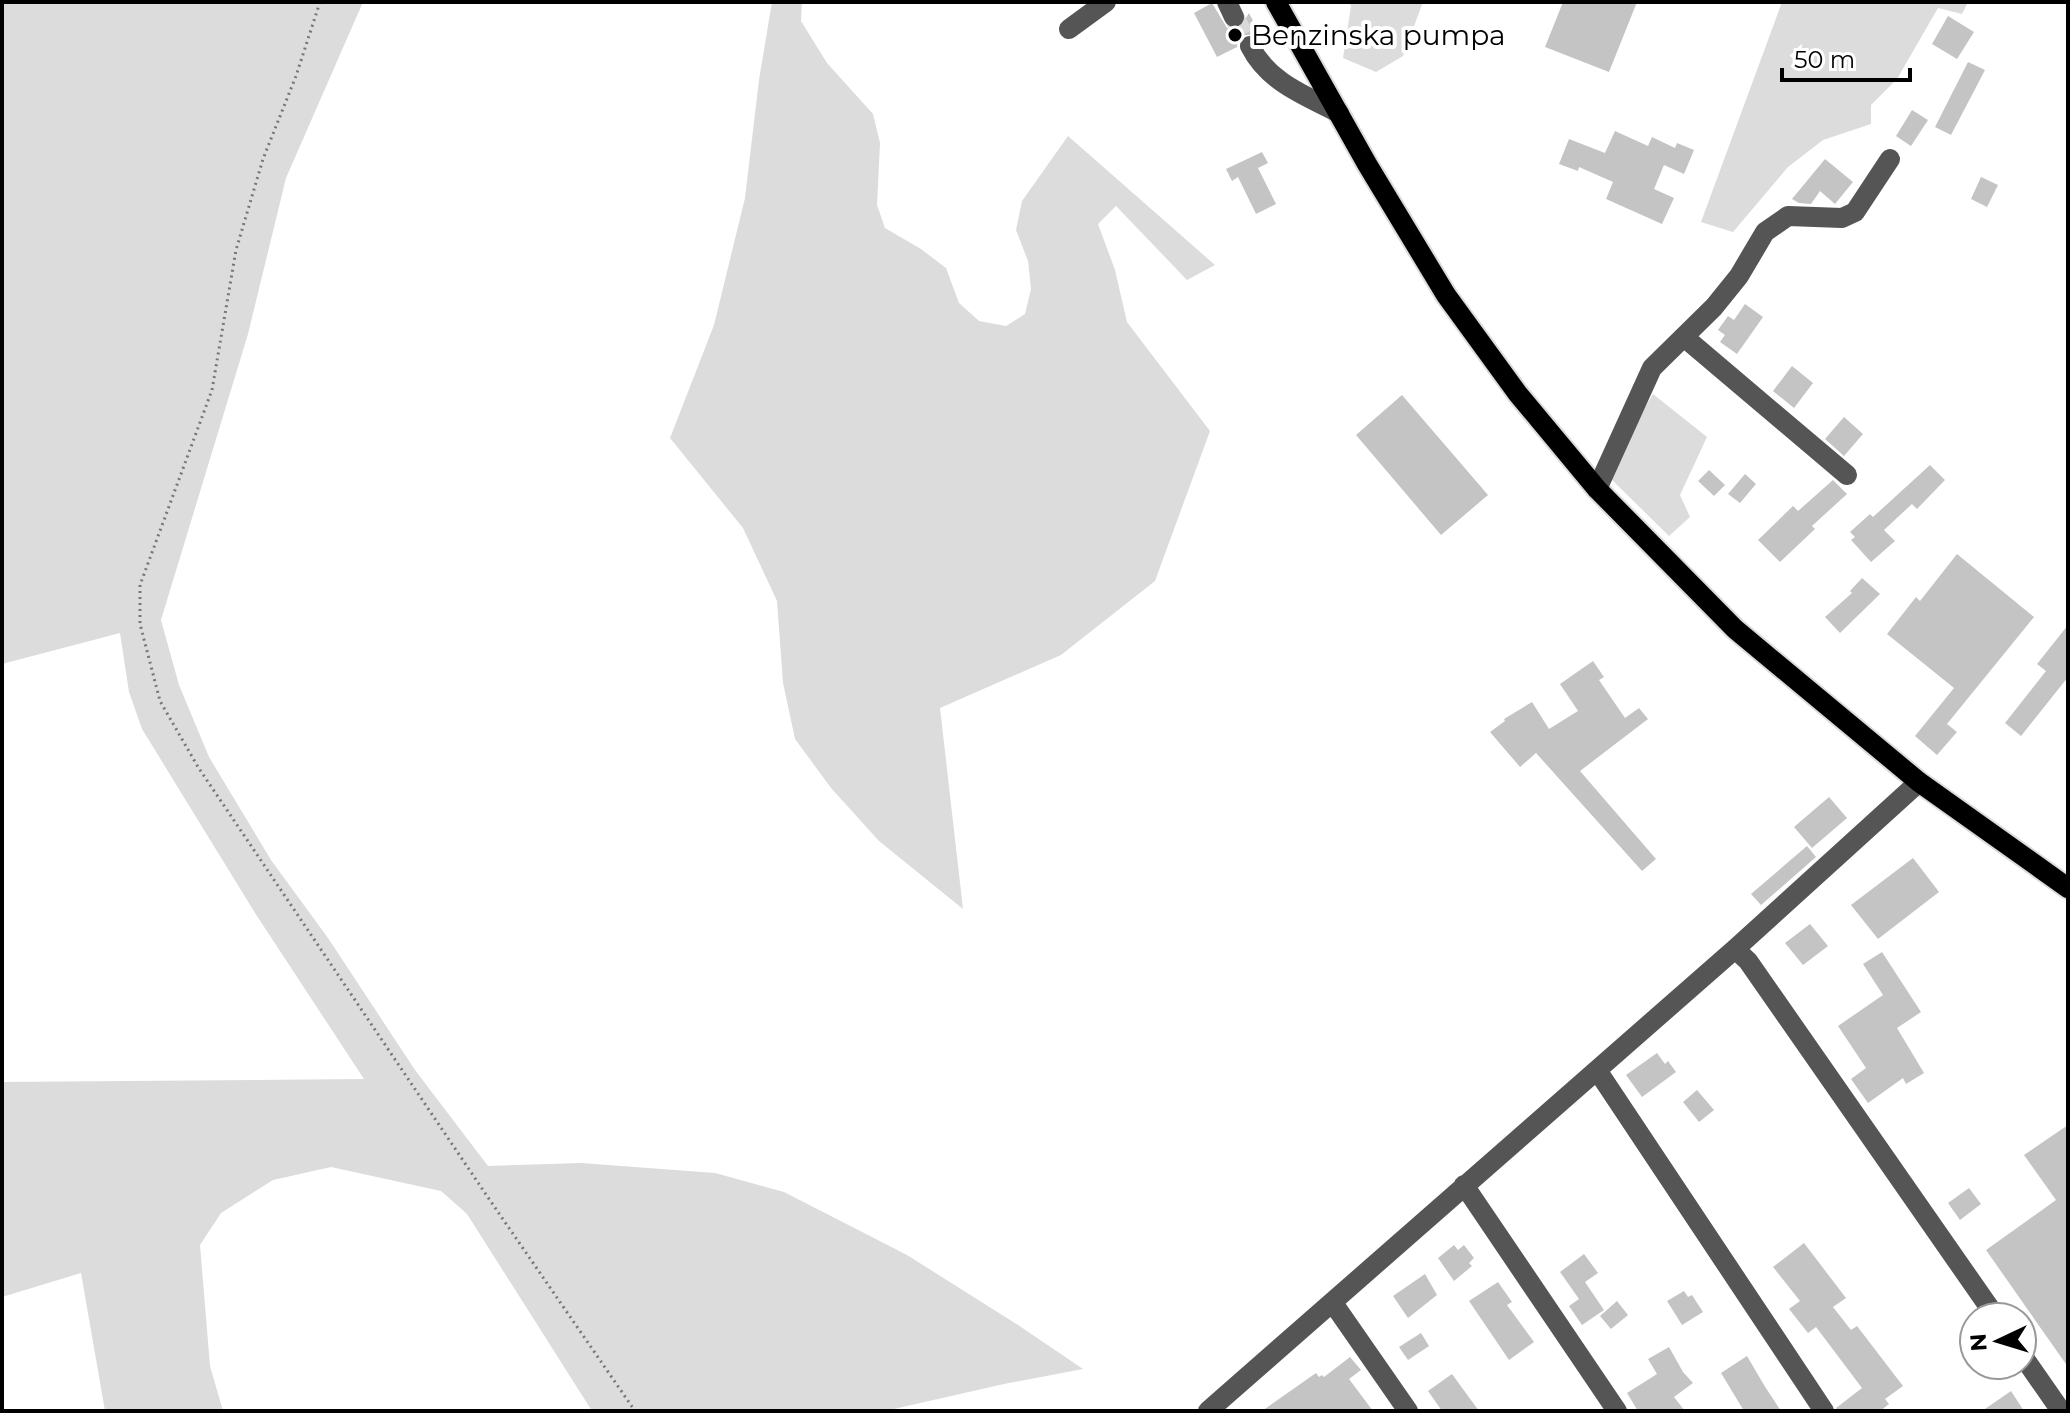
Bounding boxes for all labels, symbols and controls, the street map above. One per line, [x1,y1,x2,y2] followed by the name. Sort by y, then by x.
[1251,18,1506,52] place label: Benzinska pumpa
[1226,26,1244,44] marker: Benzinska pumpa
[1782,32,1910,82] scale bar
[1794,45,1855,74] text: 50 m
[1958,1301,2038,1381] north arrow
[1964,1333,1993,1352] text: N

